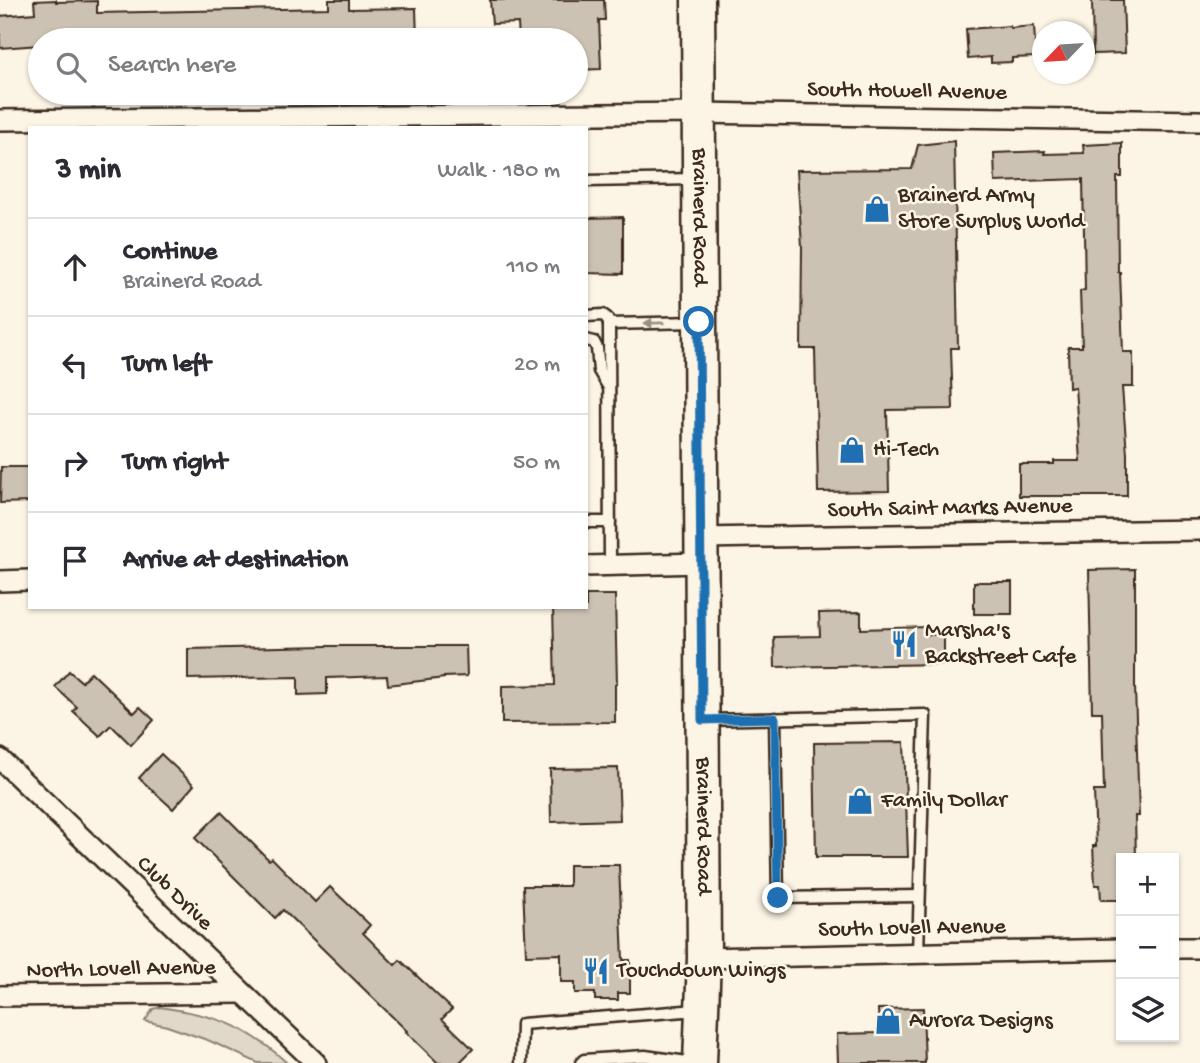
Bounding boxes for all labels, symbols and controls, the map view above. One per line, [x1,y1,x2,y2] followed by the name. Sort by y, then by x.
[1032,21,1095,84] north arrow
[28,28,588,105] search box
[52,48,90,86] icon: search
[108,51,236,82] text: Search here
[807,77,1008,107] street label: South Howell Avenue
[685,147,713,288] street label: Brainerd Road
[56,154,121,189] text: 3 min
[438,158,560,185] text: Walk · 180 m
[897,183,1086,236] place label: Brainerd Army Store Surplus World
[862,194,892,224] shop icon: Brainerd Army Store Surplus World
[123,238,217,269] text: Continue
[56,248,94,286] icon: ahead
[507,254,560,281] text: 110 m
[123,269,261,296] text: Brainerd Road
[683,306,714,337] route start
[643,317,665,328] one-way arrow
[56,346,94,384] icon: left
[123,350,211,381] text: Turn left
[514,352,560,379] text: 20 m
[837,435,867,465] shop icon: Hi-Tech
[873,437,939,464] place label: Hi-Tech
[56,444,94,482] icon: right
[123,448,227,479] text: Turn right
[513,450,560,477] text: 50 m
[827,493,1074,525] street label: South Saint Marks Avenue
[56,542,94,580] icon: arrive
[123,546,348,577] text: Arrive at destination
[924,618,1077,671] place label: Marsha's Backstreet Cafe
[889,629,919,659] restaurant icon: Marsha's Backstreet Cafe
[689,756,717,897] street label: Brainerd Road
[845,786,875,816] shop icon: Family Dollar
[880,788,1009,815] place label: Family Dollar
[130,851,219,938] street label: Club Drive
[1116,853,1179,1042] map controls
[1116,853,1179,916] button: +
[762,882,793,913] route end
[818,914,1007,944] street label: South Lovell Avenue
[1116,916,1179,979] button: −
[26,955,217,985] street label: North Lovell Avenue
[581,956,611,986] restaurant icon: Touchdown Wings
[615,958,786,985] place label: Touchdown Wings
[1116,979,1179,1042] button: layers
[873,1006,903,1036] shop icon: Aurora Designs
[909,1008,1053,1035] place label: Aurora Designs

